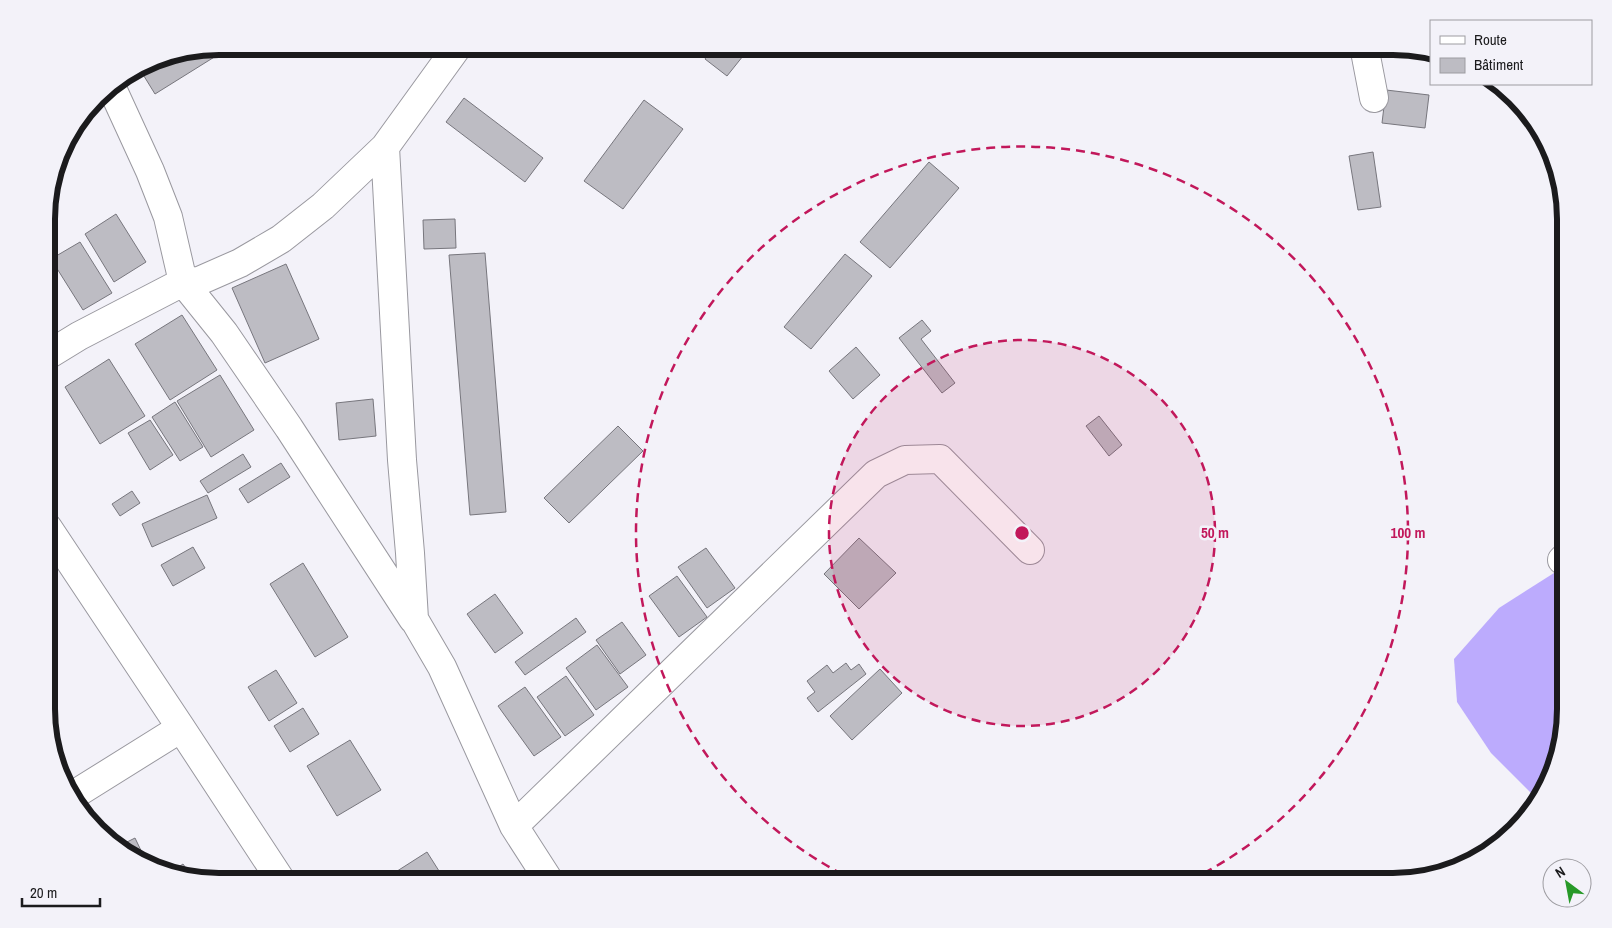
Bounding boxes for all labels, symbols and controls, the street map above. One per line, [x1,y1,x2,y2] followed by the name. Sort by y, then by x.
[1430,20,1592,85] legend
[1474,29,1507,50] text: Route
[1474,54,1524,75] text: Bâtiment
[1201,522,1229,543] text: 50 m
[1391,522,1425,543] text: 100 m
[1013,524,1031,542] centre of rings
[1542,858,1592,908] north arrow
[1552,862,1568,882] text: N
[22,876,100,908] scale bar
[30,882,57,903] text: 20 m

